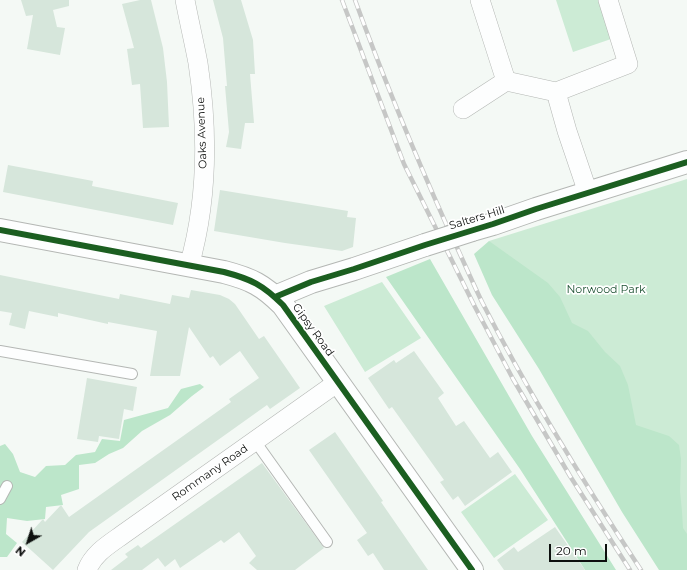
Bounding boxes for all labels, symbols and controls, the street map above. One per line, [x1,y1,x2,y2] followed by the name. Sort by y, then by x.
[194,97,210,169] street label: Oaks Avenue
[448,203,506,233] street label: Salters Hill
[566,283,646,297] park label: Norwood Park
[289,301,337,359] street label: Gipsy Road
[170,442,250,504] street label: Rommany Road
[8,522,48,562] north arrow
[551,536,609,562] scale bar
[13,543,28,560] text: N
[556,543,587,558] text: 20 m

